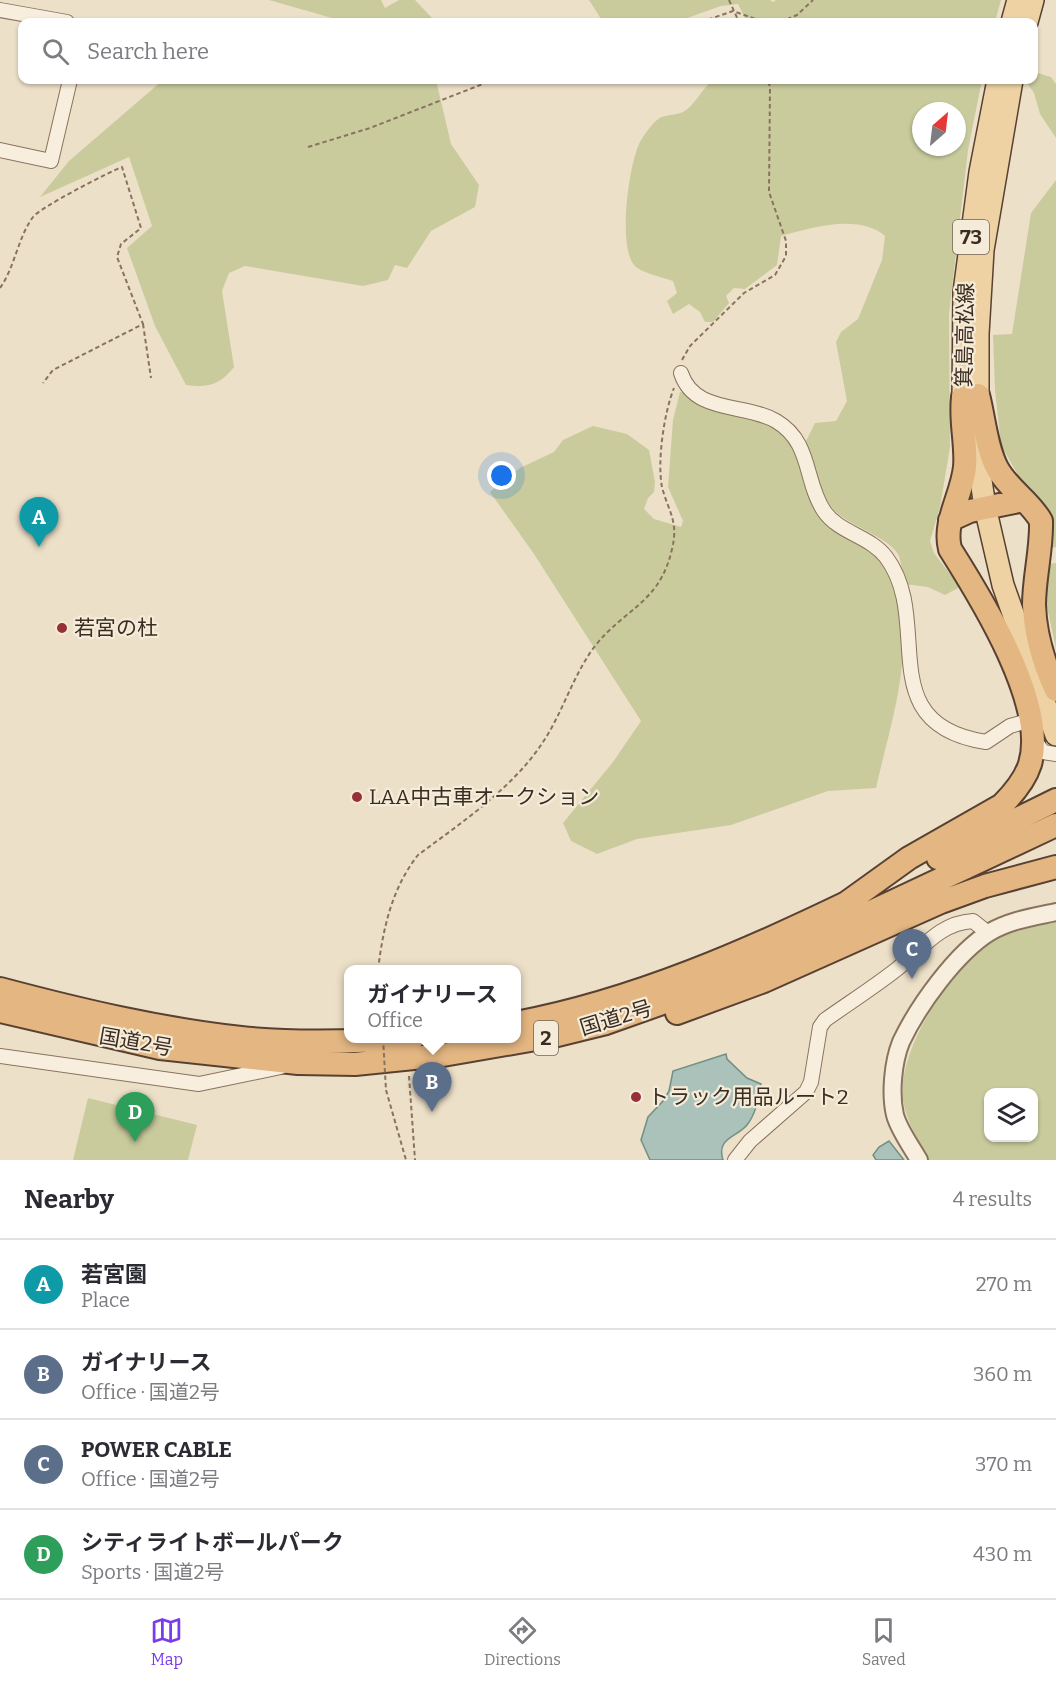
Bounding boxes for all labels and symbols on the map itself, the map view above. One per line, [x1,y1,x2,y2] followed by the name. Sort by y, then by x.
[912,102,966,156] north arrow
[953,220,989,254] road number: 73
[951,282,979,388] street label: 箕島高松線
[487,461,516,490] your location
[20,498,58,547] pin: A
[74,615,158,641] place label: 若宮の杜
[55,621,69,635] marker: 若宮の杜
[369,784,599,810] place label: LAA中古車オークション
[350,790,364,804] marker: LAA中古車オークション
[892,930,932,979] pin: C
[577,995,655,1041] street label: 国道2号
[534,1021,558,1055] road number: 2
[97,1023,175,1061] street label: 国道2号
[412,1062,452,1112] pin: B
[648,1084,848,1110] place label: トラック用品ルート2
[629,1090,643,1104] marker: トラック用品ルート2
[116,1092,154,1142] pin: D

